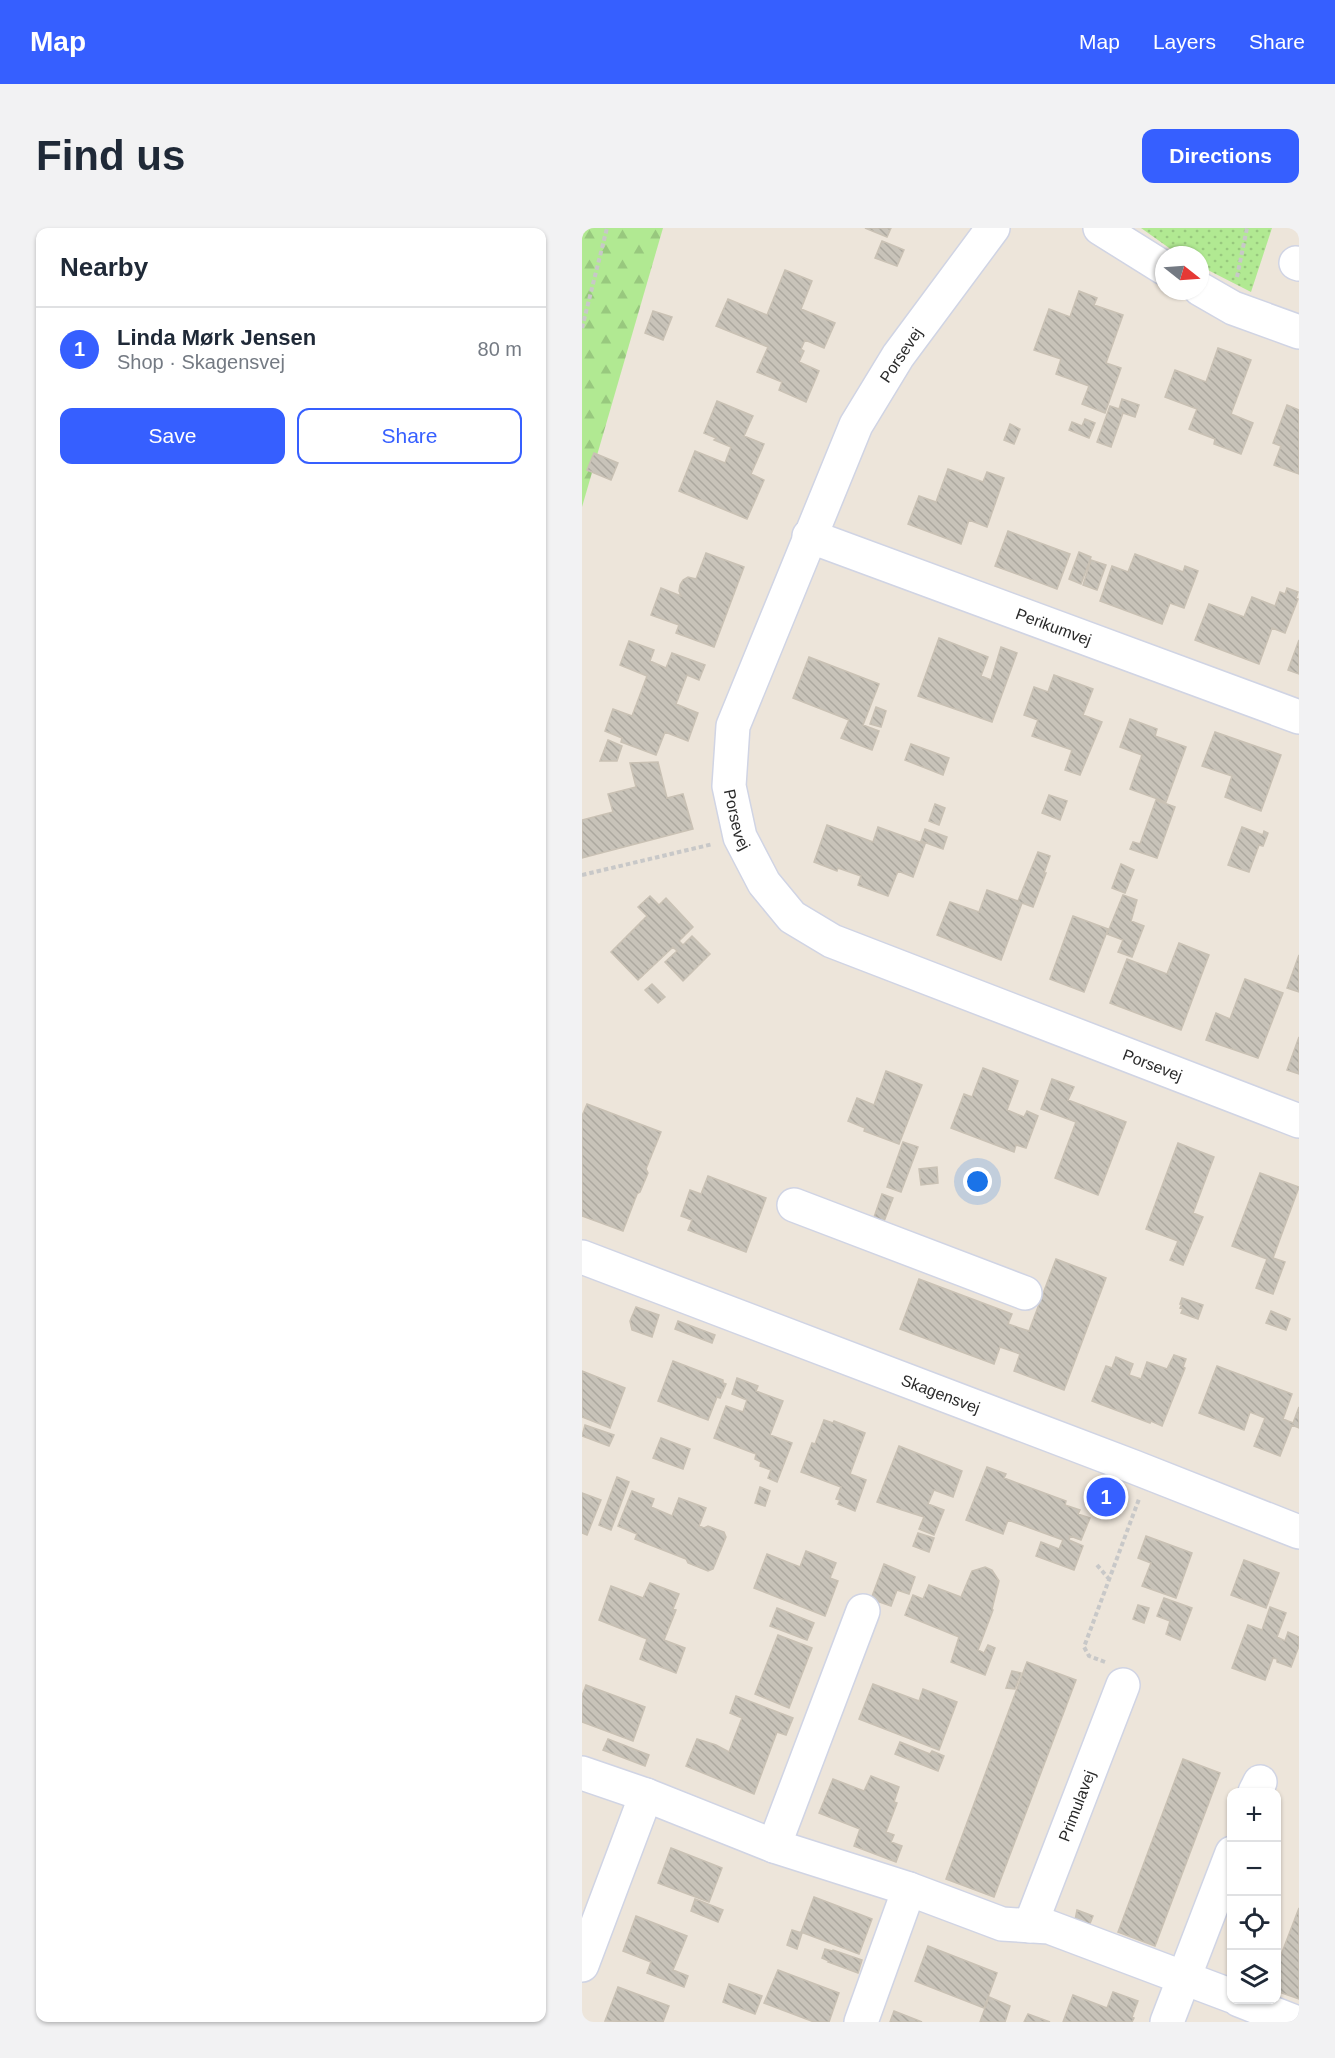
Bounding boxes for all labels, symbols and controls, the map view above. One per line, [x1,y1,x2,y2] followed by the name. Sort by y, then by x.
[30,26,86,57] text: Map
[1079,30,1120,53] text: Map
[1153,30,1216,53] text: Layers
[1249,30,1305,53] text: Share
[1142,129,1299,183] button: Directions
[36,132,185,179] text: Find us
[1155,246,1209,300] north arrow
[60,252,148,282] text: Nearby
[877,324,925,386] street label: Porsevej
[117,325,316,350] text: Linda Mørk Jensen
[74,338,85,360] text: 1
[478,338,522,360] text: 80 m
[117,351,285,373] text: Shop · Skagensvej
[60,408,285,464] button: Save
[297,408,522,464] button: Share
[1014,605,1094,648] street label: Perikumvej
[721,788,754,853] street label: Porsevej
[1121,1046,1185,1084] street label: Porsevej
[963,1167,992,1196] your location
[899,1371,983,1416] street label: Skagensvej
[1086,1474,1126,1520] pin: 1
[1055,1768,1098,1844] street label: Primulavej
[1227,1788,1281,2004] map controls
[1227,1788,1281,1842] button: +
[1227,1842,1281,1896] button: −
[1227,1896,1281,1950] button: locate
[1227,1950,1281,2004] button: layers

